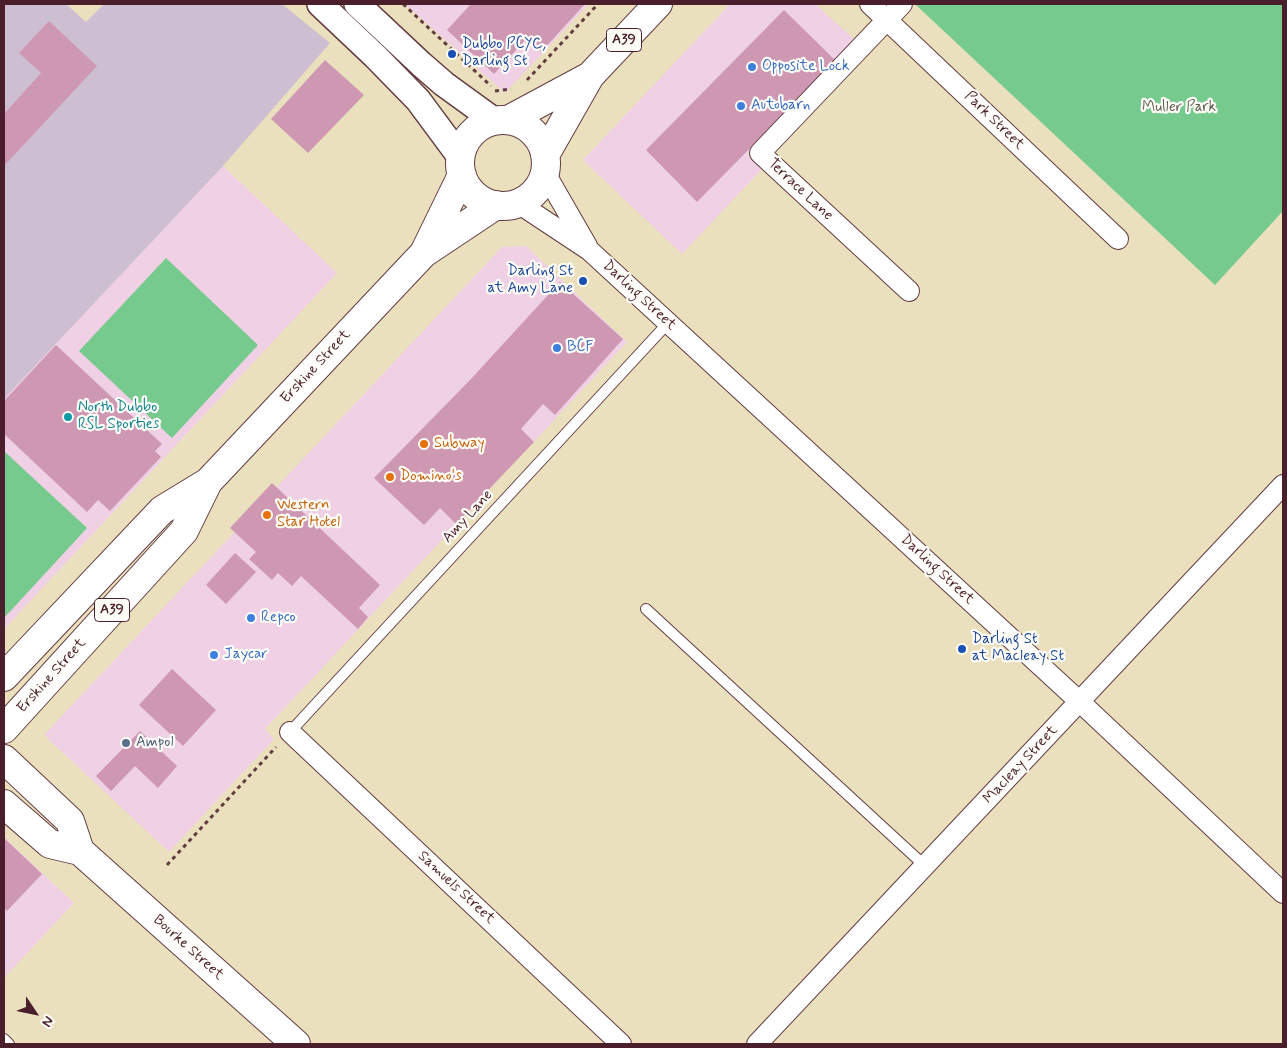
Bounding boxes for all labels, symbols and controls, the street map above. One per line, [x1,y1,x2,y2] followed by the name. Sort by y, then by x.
[606,28,642,52] road number: A39
[462,36,546,71] place label: Dubbo PCYC, Darling St
[446,48,458,60] marker: Dubbo PCYC, Darling St
[762,58,849,76] place label: Opposite Lock
[746,61,758,73] marker: Opposite Lock
[960,88,1028,154] street label: Park Street
[751,97,810,115] place label: Autobarn
[1142,99,1216,117] park label: Muller Park
[735,100,747,112] marker: Autobarn
[764,155,836,225] street label: Terrace Lane
[598,257,680,335] street label: Darling Street
[487,263,573,298] place label: Darling St at Amy Lane
[577,275,589,287] marker: Darling St at Amy Lane
[277,326,355,408] street label: Erskine Street
[567,339,594,357] place label: BCF
[551,342,563,354] marker: BCF
[78,399,159,434] place label: North Dubbo RSL Sporties
[62,411,74,423] marker: North Dubbo RSL Sporties
[434,435,485,453] place label: Subway
[418,438,430,450] marker: Subway
[400,468,462,486] place label: Domino's
[384,471,396,483] marker: Domino's
[439,487,497,547] street label: Amy Lane
[277,497,340,532] place label: Western Star Hotel
[261,509,273,521] marker: Western Star Hotel
[896,531,978,609] street label: Darling Street
[94,598,130,622] road number: A39
[261,609,296,627] place label: Repco
[245,612,257,624] marker: Repco
[972,631,1064,666] place label: Darling St at Macleay St
[14,635,90,717] street label: Erskine Street
[956,643,968,655] marker: Darling St at Macleay St
[224,646,268,664] place label: Jaycar
[208,649,220,661] marker: Jaycar
[980,722,1062,808] street label: Macleay Street
[136,734,173,752] place label: Ampol
[120,737,132,749] marker: Ampol
[414,848,498,928] street label: Samuels Street
[149,911,227,985] street label: Bourke Street
[10,988,60,1038] north arrow
[37,1012,58,1030] text: N

